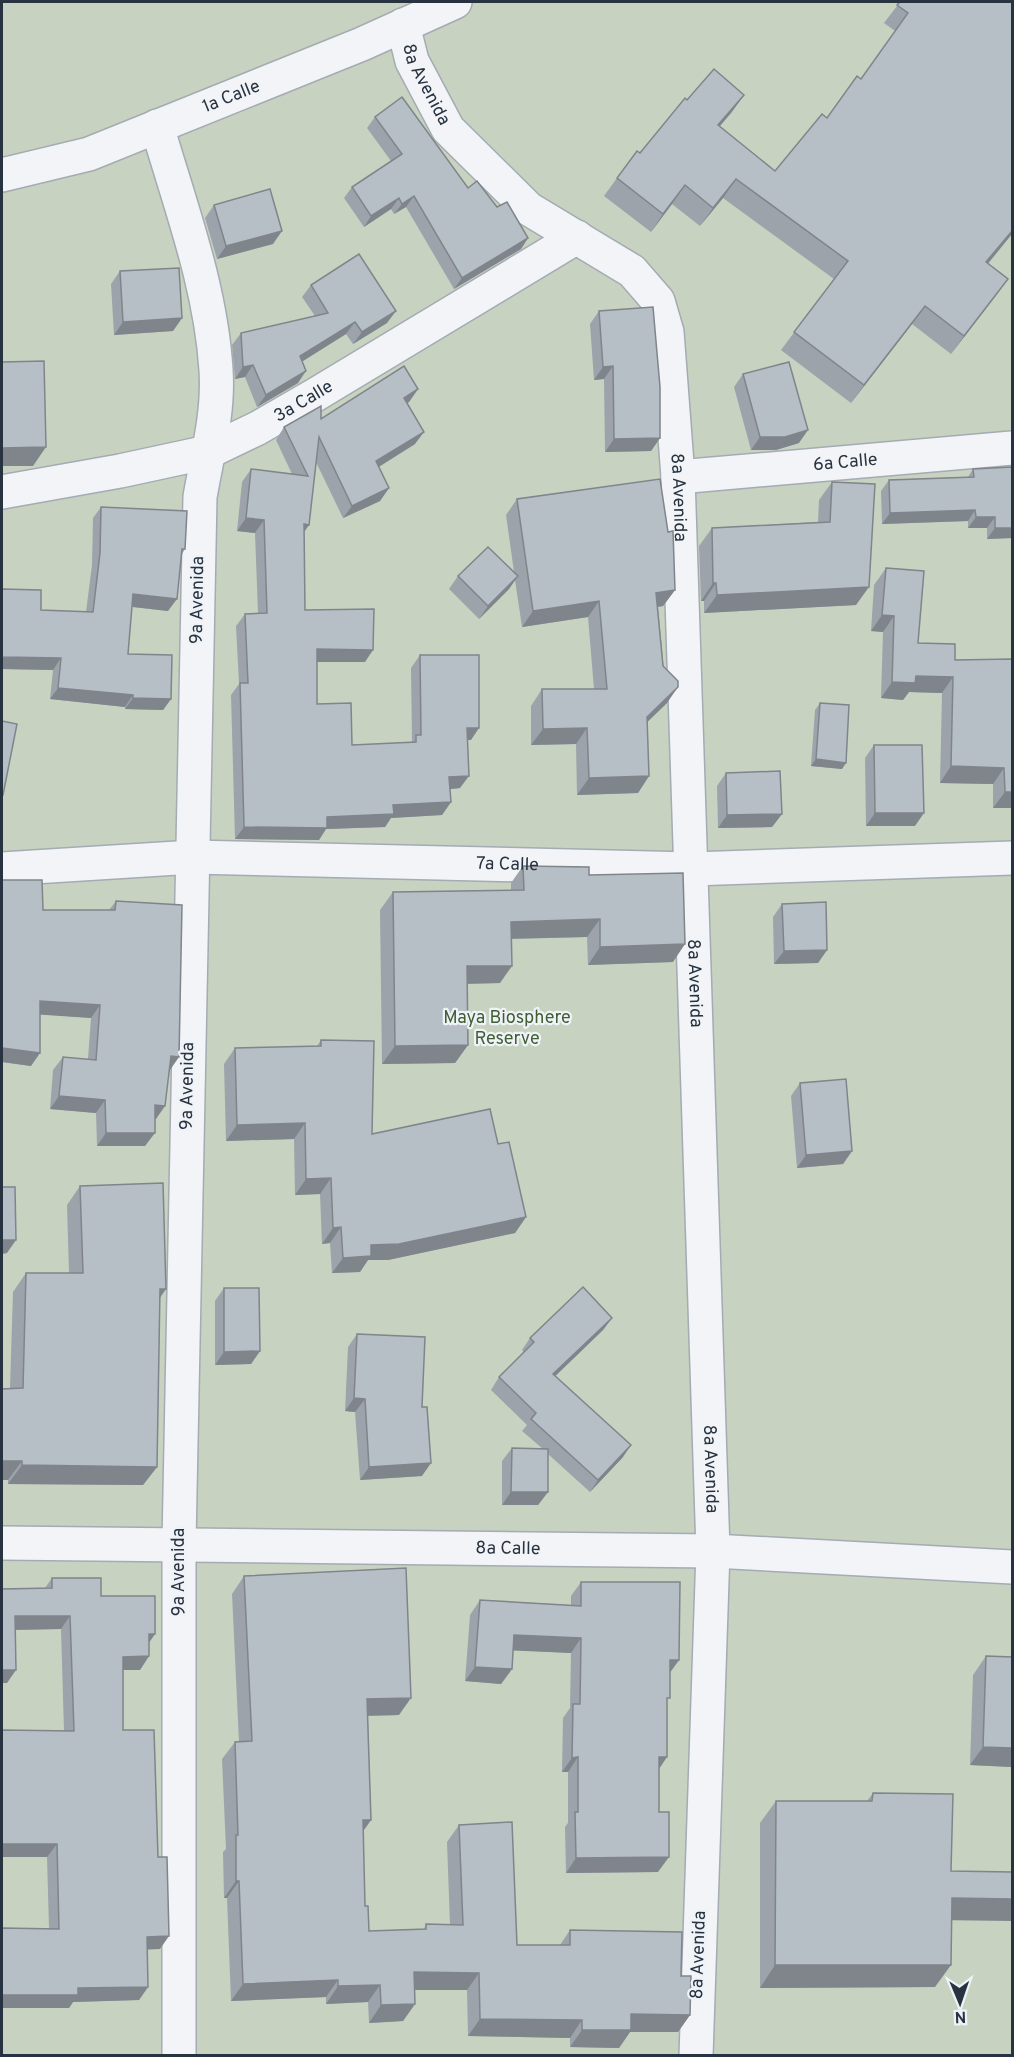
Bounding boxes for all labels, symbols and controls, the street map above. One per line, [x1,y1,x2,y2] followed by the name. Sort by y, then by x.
[397,41,456,129] street label: 8a Avenida
[199,75,264,119] street label: 1a Calle
[270,375,337,428] street label: 3a Calle
[812,448,879,477] street label: 6a Calle
[665,452,692,542] street label: 8a Avenida
[186,556,210,644] street label: 9a Avenida
[476,852,539,877] street label: 7a Calle
[682,938,707,1028] street label: 8a Avenida
[443,1007,571,1051] park label: Maya Biosphere Reserve
[176,1042,200,1130] street label: 9a Avenida
[697,1424,723,1514] street label: 8a Avenida
[168,1528,191,1616] street label: 9a Avenida
[475,1537,541,1561] street label: 8a Calle
[686,1910,712,2000] street label: 8a Avenida
[930,1973,990,2033] north arrow
[954,2006,967,2026] text: N

